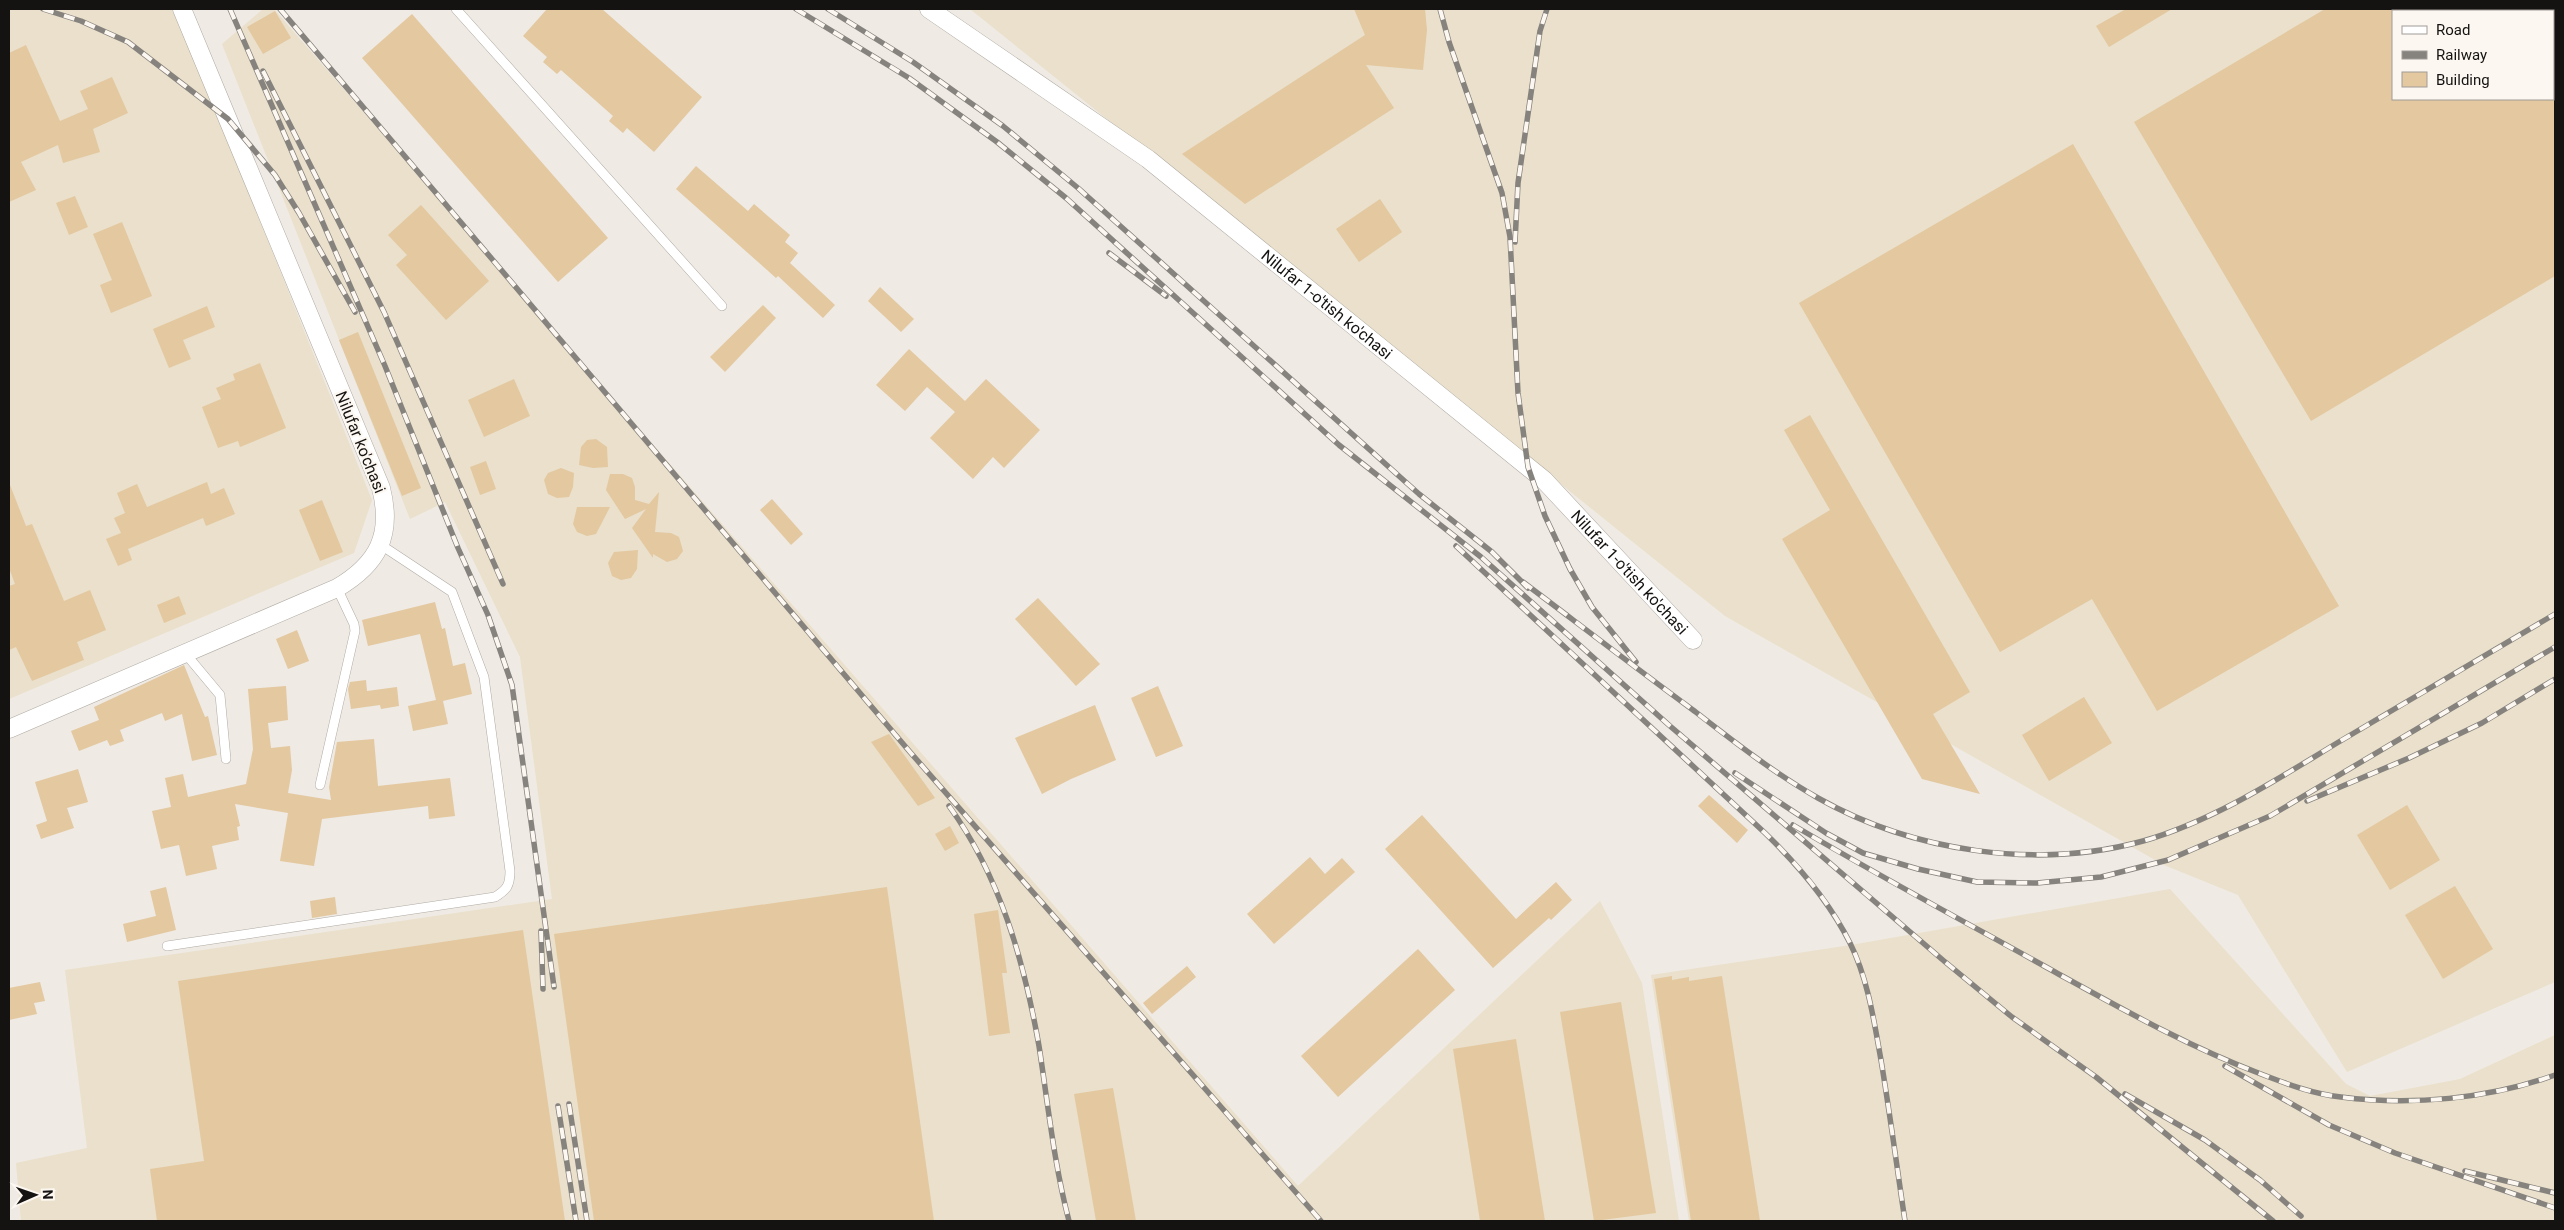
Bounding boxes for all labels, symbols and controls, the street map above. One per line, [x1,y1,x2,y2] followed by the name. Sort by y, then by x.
[2392,10,2554,100] legend
[2436,21,2470,39] text: Road
[2436,46,2487,64] text: Railway
[2436,71,2490,89] text: Building
[1258,246,1396,363] street label: Nilufar 1-o'tish ko'chasi
[331,388,390,496] street label: Nilufar ko'chasi
[1567,506,1692,638] street label: Nilufar 1-o'tish ko'chasi
[10,1170,60,1220] north arrow
[40,1189,56,1200] text: N

